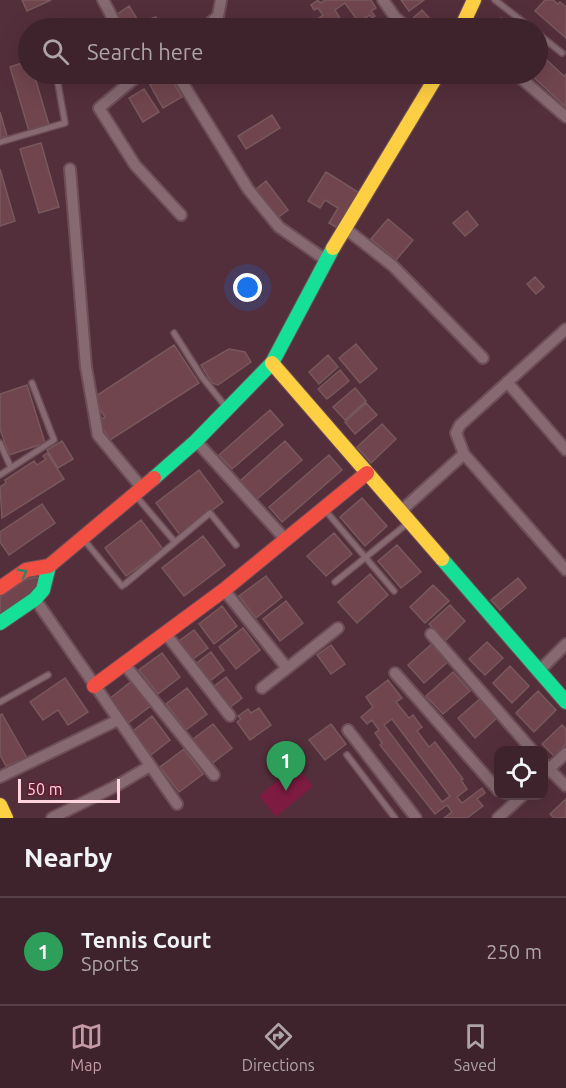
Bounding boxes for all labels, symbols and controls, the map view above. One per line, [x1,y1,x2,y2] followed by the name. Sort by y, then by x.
[18,18,548,84] search box
[39,35,72,68] icon: search
[87,39,203,64] text: Search here
[233,273,262,302] your location
[17,569,28,581] one-way arrow
[266,742,306,791] pin: 1
[494,746,548,800] map controls
[494,746,548,800] button: locate
[18,776,120,804] scale bar
[27,780,63,798] text: 50 m
[24,843,112,872] text: Nearby
[81,927,211,952] text: Tennis Court
[38,940,49,963] text: 1
[486,940,542,963] text: 250 m
[81,952,139,975] text: Sports
[70,1020,103,1074] tab: Map
[242,1020,315,1074] tab: Directions
[454,1020,496,1074] tab: Saved

